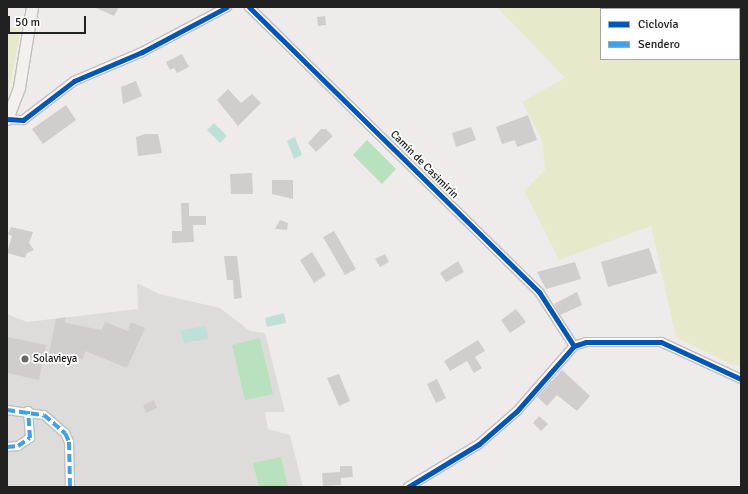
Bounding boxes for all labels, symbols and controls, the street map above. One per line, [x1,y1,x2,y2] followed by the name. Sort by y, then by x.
[10,8,88,34] scale bar
[600,8,740,60] legend
[15,15,40,30] text: 50 m
[638,17,679,32] text: Ciclovía
[638,37,680,52] text: Sendero
[387,128,461,202] street label: Camín de Casimirín
[33,352,77,366] place label: Solavieya
[20,354,30,364] marker: Solavieya

